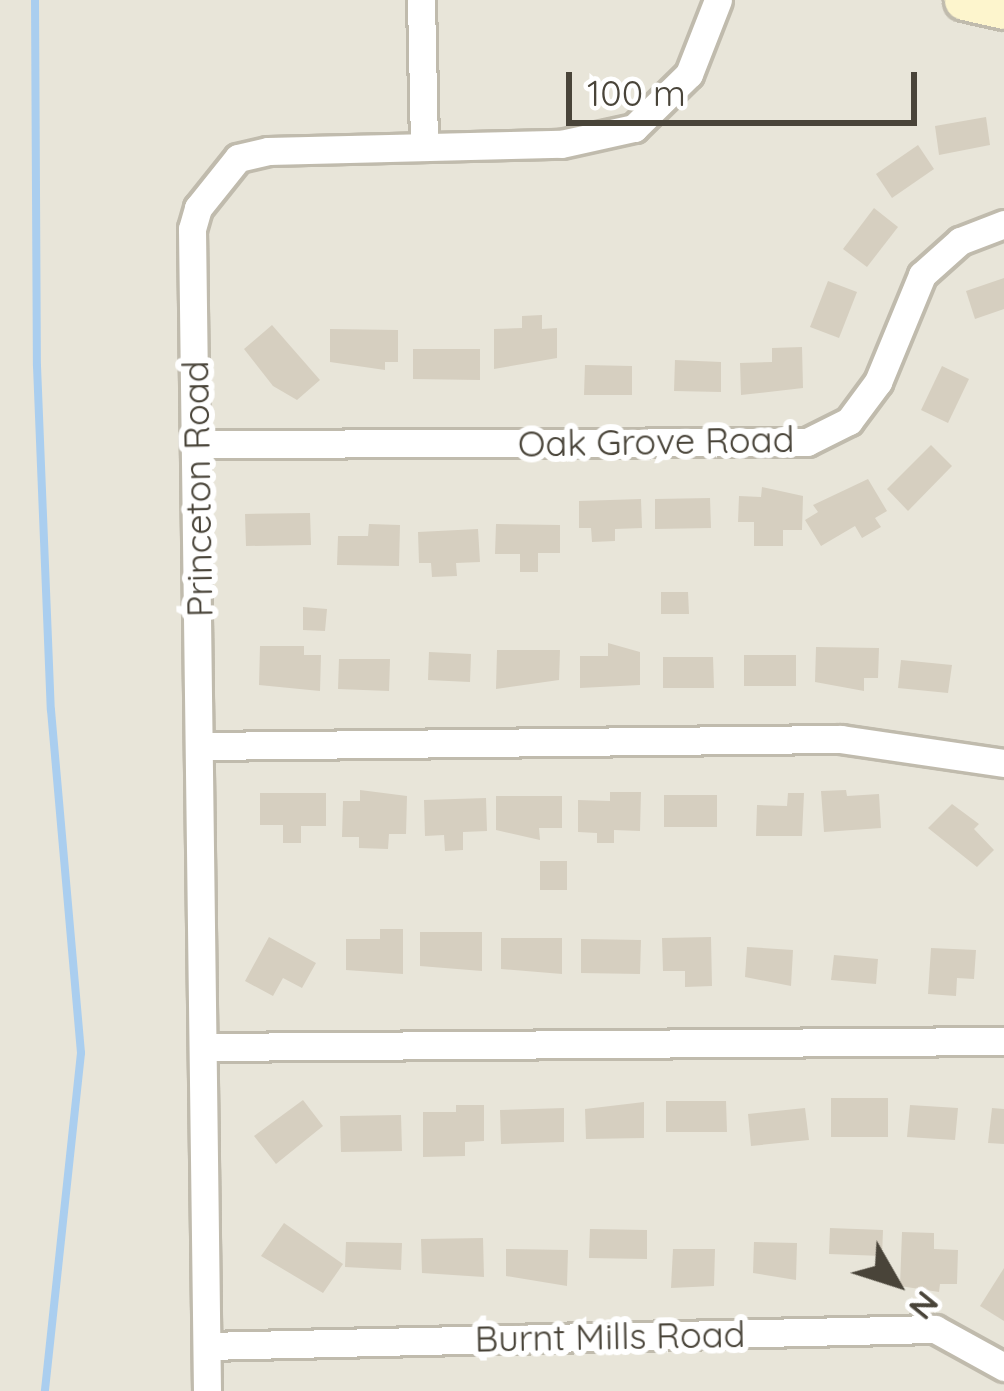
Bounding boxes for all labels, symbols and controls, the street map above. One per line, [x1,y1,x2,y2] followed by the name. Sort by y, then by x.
[572,48,923,122] scale bar
[587,70,686,115] text: 100 m
[173,360,221,618] street label: Princeton Road
[517,417,795,465] street label: Oak Grove Road
[836,1223,956,1343] north arrow
[901,1284,948,1328] text: N
[474,1312,746,1360] street label: Burnt Mills Road

